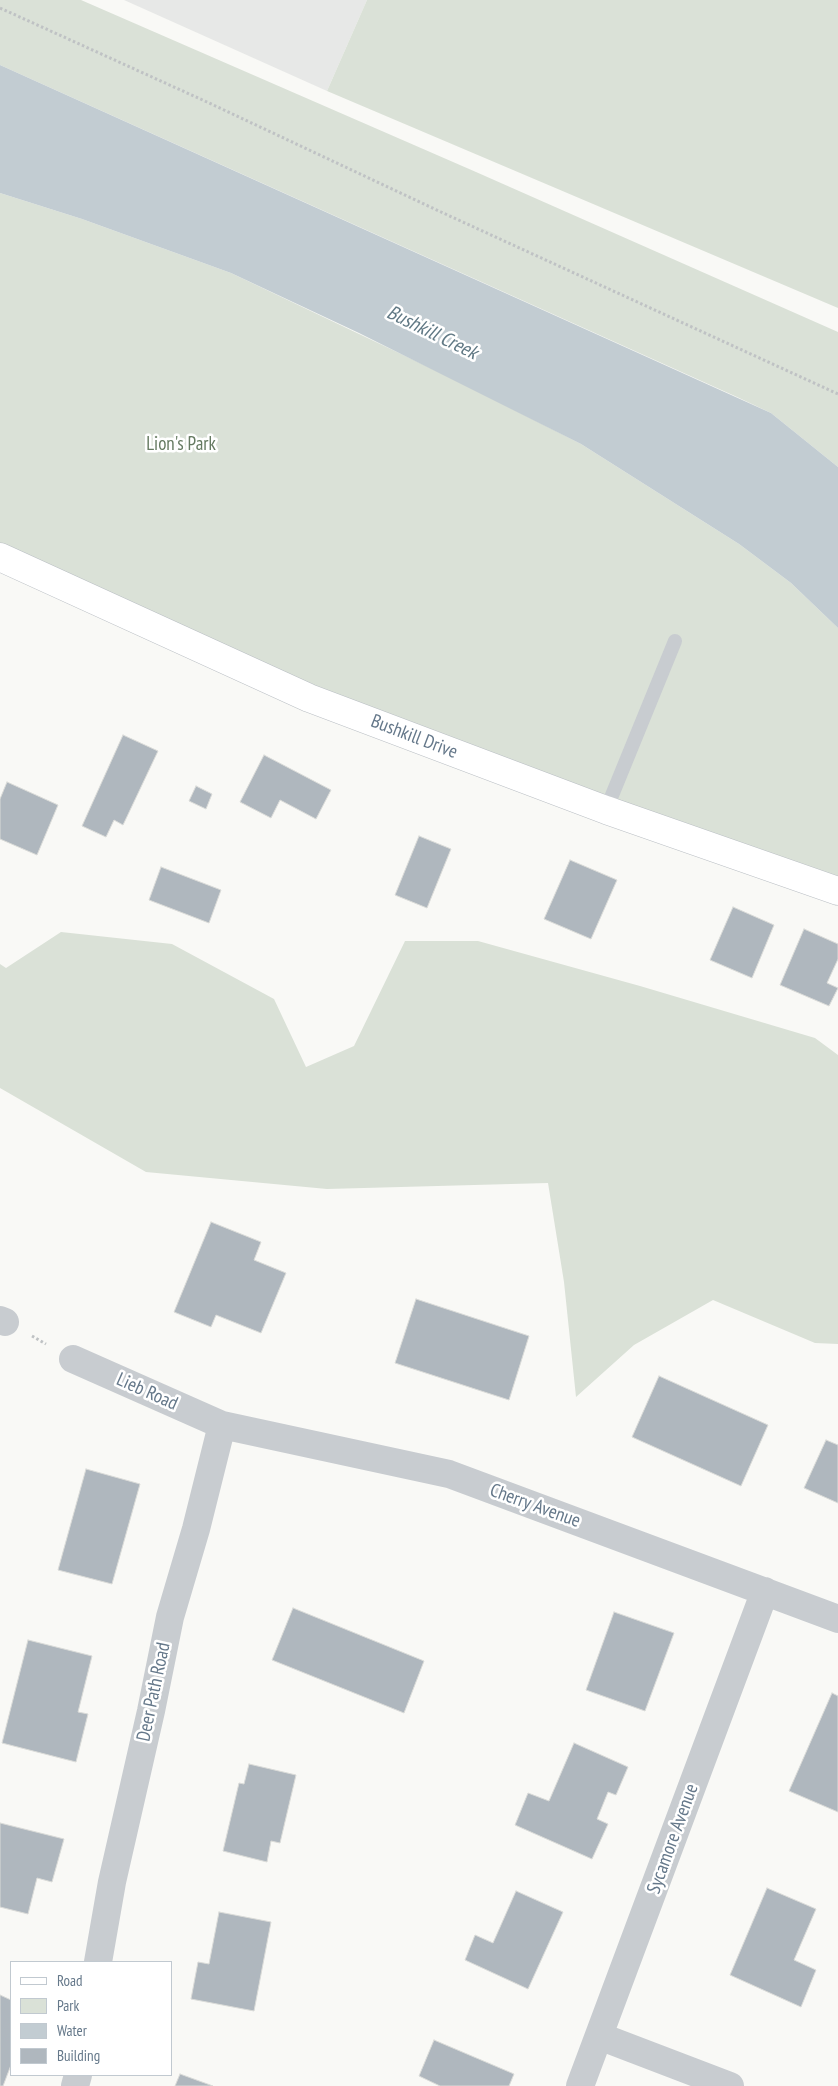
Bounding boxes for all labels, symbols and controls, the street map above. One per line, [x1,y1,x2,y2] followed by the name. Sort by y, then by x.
[383,301,481,365] water label: Bushkill Creek
[146,434,216,456] park label: Lion's Park
[367,710,461,764] street label: Bushkill Drive
[113,1368,181,1416] street label: Lieb Road
[487,1479,583,1533] street label: Cherry Avenue
[132,1641,176,1743] street label: Deer Path Road
[643,1781,703,1897] street label: Sycamore Avenue
[10,1961,172,2076] legend
[57,1971,83,1990] text: Road
[57,1996,79,2015] text: Park
[57,2021,87,2040] text: Water
[57,2046,100,2065] text: Building

